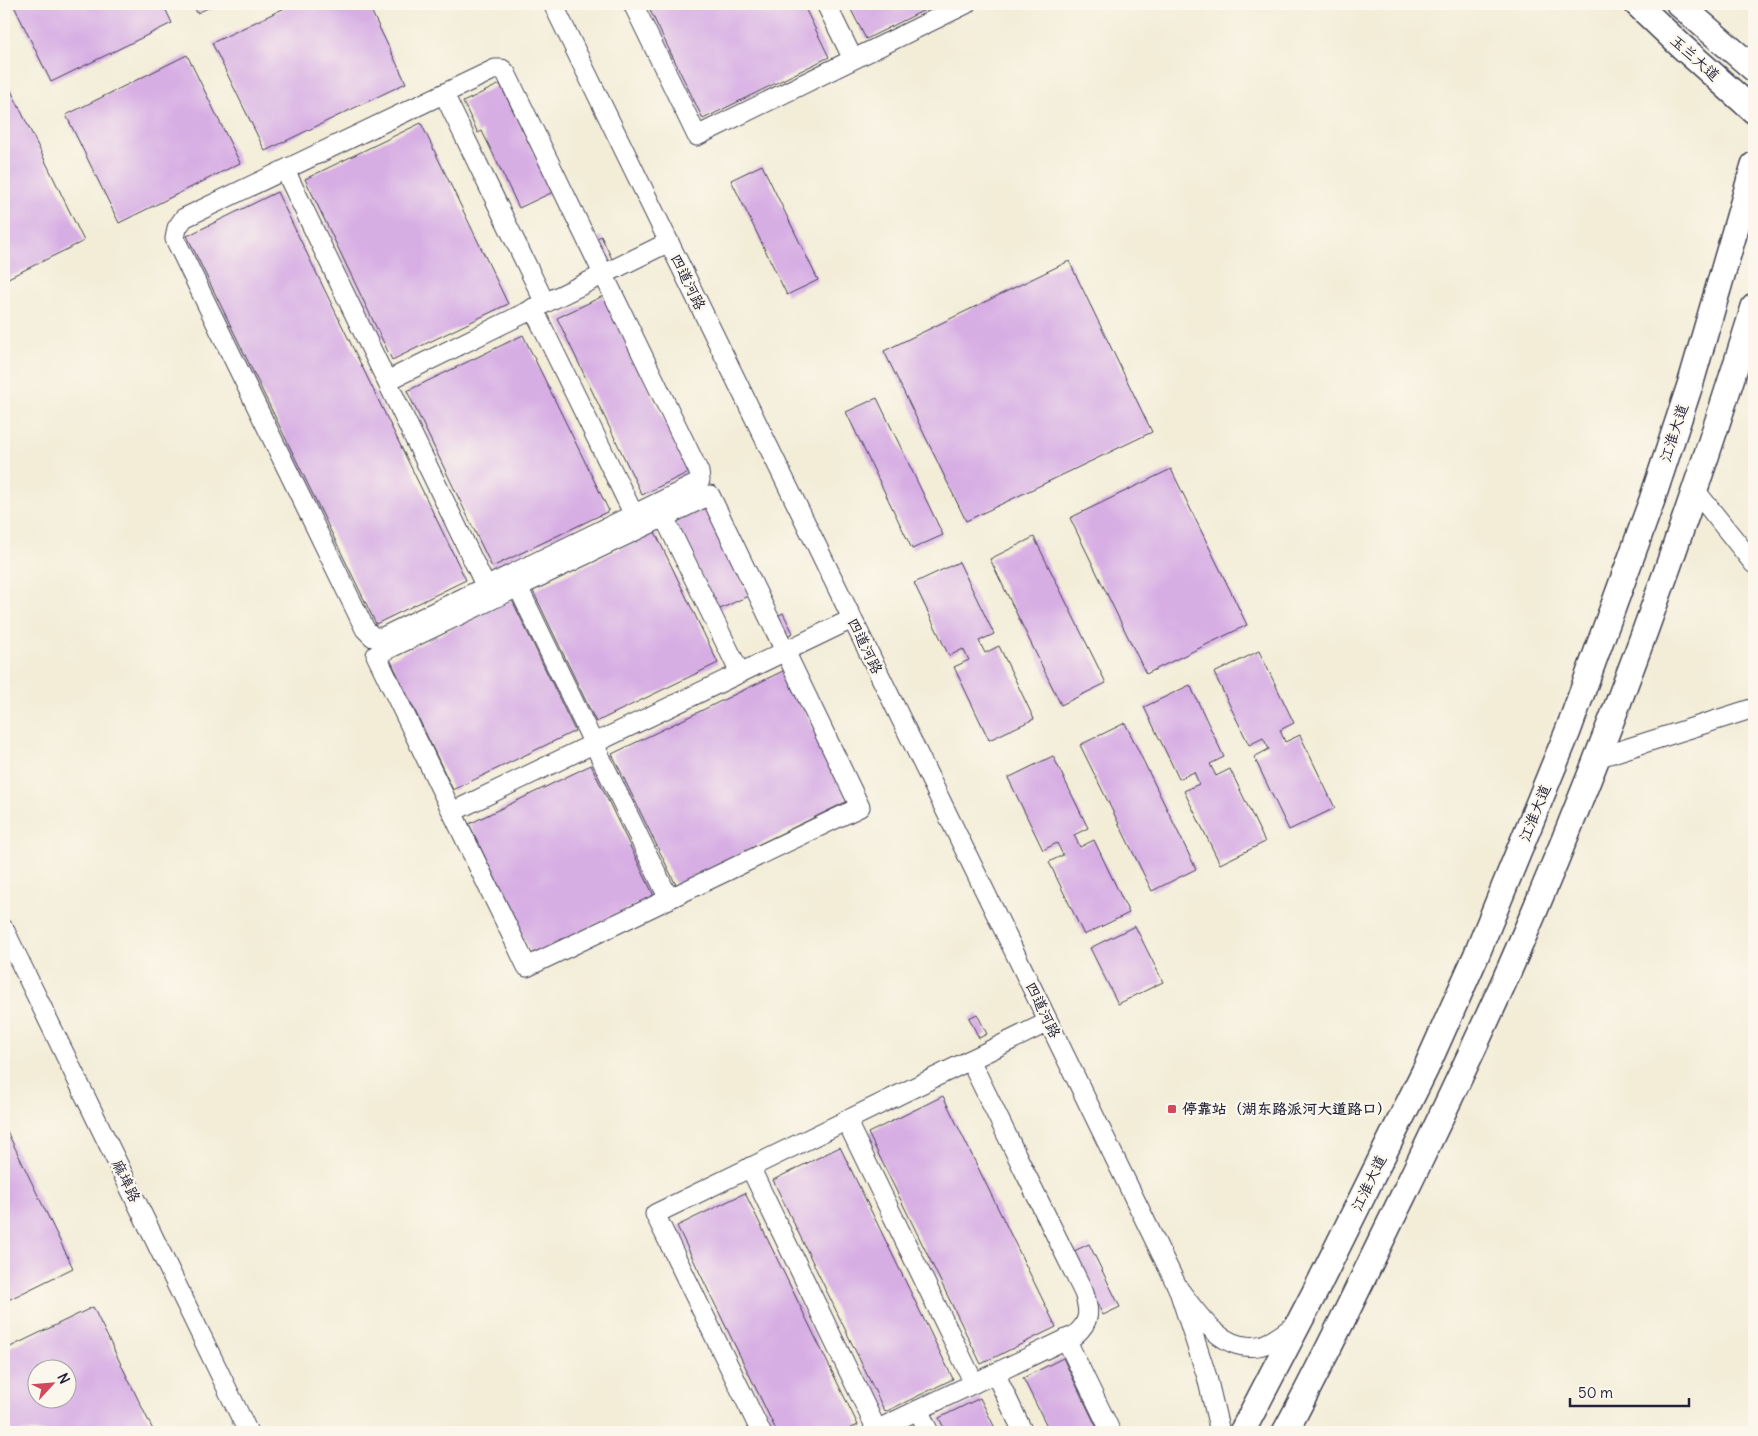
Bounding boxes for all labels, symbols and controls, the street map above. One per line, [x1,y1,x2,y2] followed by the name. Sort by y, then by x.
[1667,30,1724,85] street label: 玉兰大道
[667,251,710,313] street label: 四道河路
[1655,401,1692,464] street label: 江淮大道
[844,615,887,677] street label: 四道河路
[1514,781,1555,844] street label: 江淮大道
[1022,979,1065,1041] street label: 四道河路
[1182,1099,1392,1118] place label: 停靠站（湖东路派河大道路口）
[1166,1103,1178,1115] marker: 停靠站（湖东路派河大道路口）
[1347,1152,1390,1214] street label: 江淮大道
[108,1156,145,1205] street label: 麻埠路
[28,1358,78,1408] north arrow
[53,1370,74,1387] text: N
[1570,1376,1689,1408] scale bar
[1578,1383,1613,1402] text: 50 m

